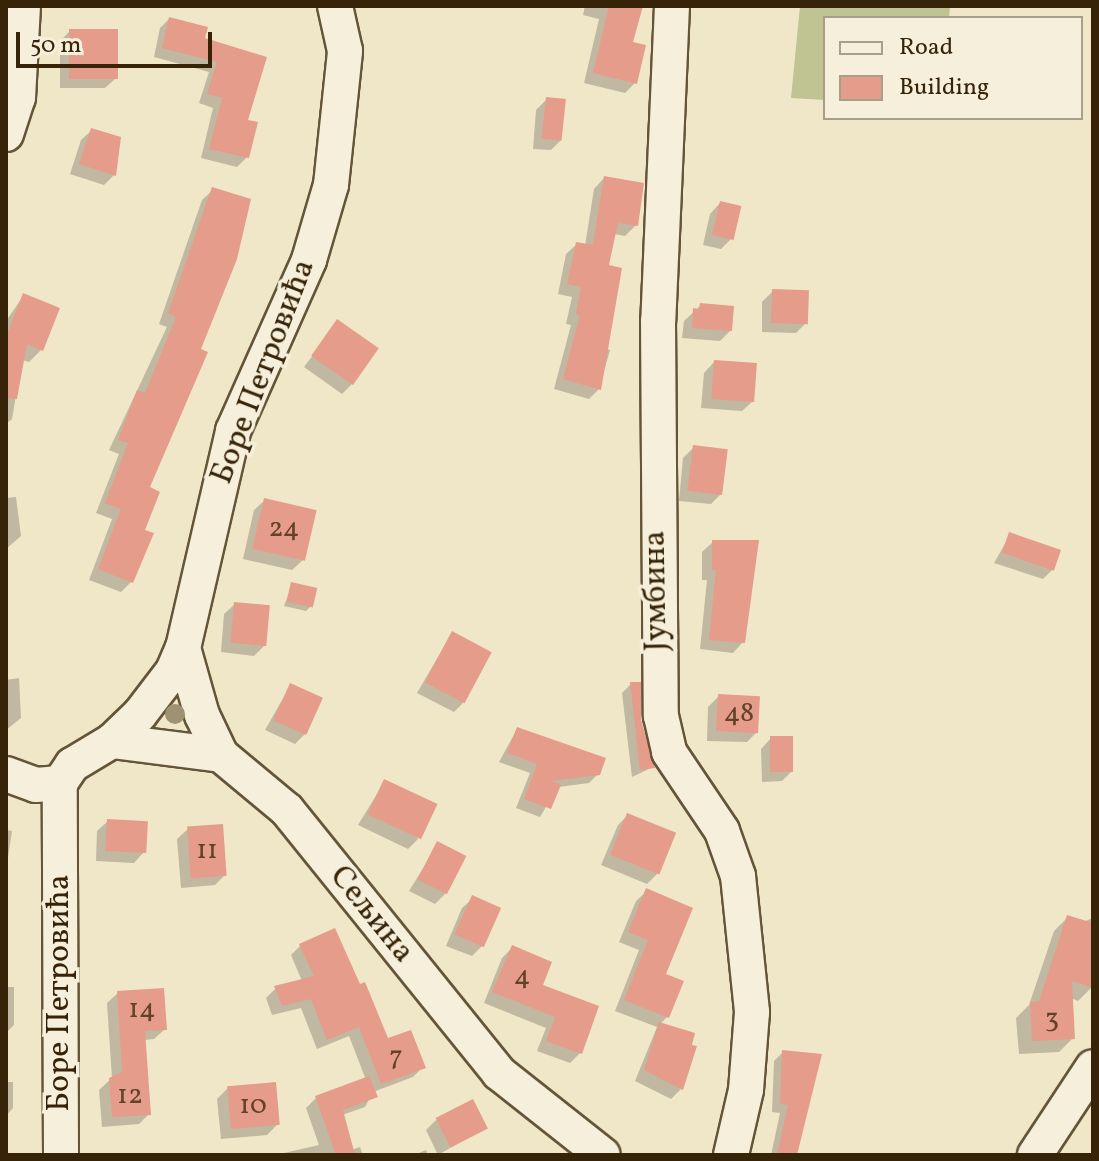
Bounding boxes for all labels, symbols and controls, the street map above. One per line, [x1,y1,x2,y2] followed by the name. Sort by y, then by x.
[20,16,216,66] scale bar
[823,16,1083,120] legend
[30,29,82,63] text: 50 m
[899,31,953,65] text: Road
[899,71,989,105] text: Building
[204,254,324,490] street label: Боре Петровића
[269,512,299,546] house number: 24
[637,530,677,652] street label: Јумбина
[724,697,754,731] house number: 48
[196,834,218,868] house number: 11
[320,859,422,971] street label: Сељина
[41,874,79,1112] street label: Боре Петровића
[514,960,530,994] house number: 4
[128,993,156,1027] house number: 14
[1045,1003,1059,1037] house number: 3
[389,1040,403,1074] house number: 7
[117,1079,143,1113] house number: 12
[239,1089,267,1123] house number: 10

